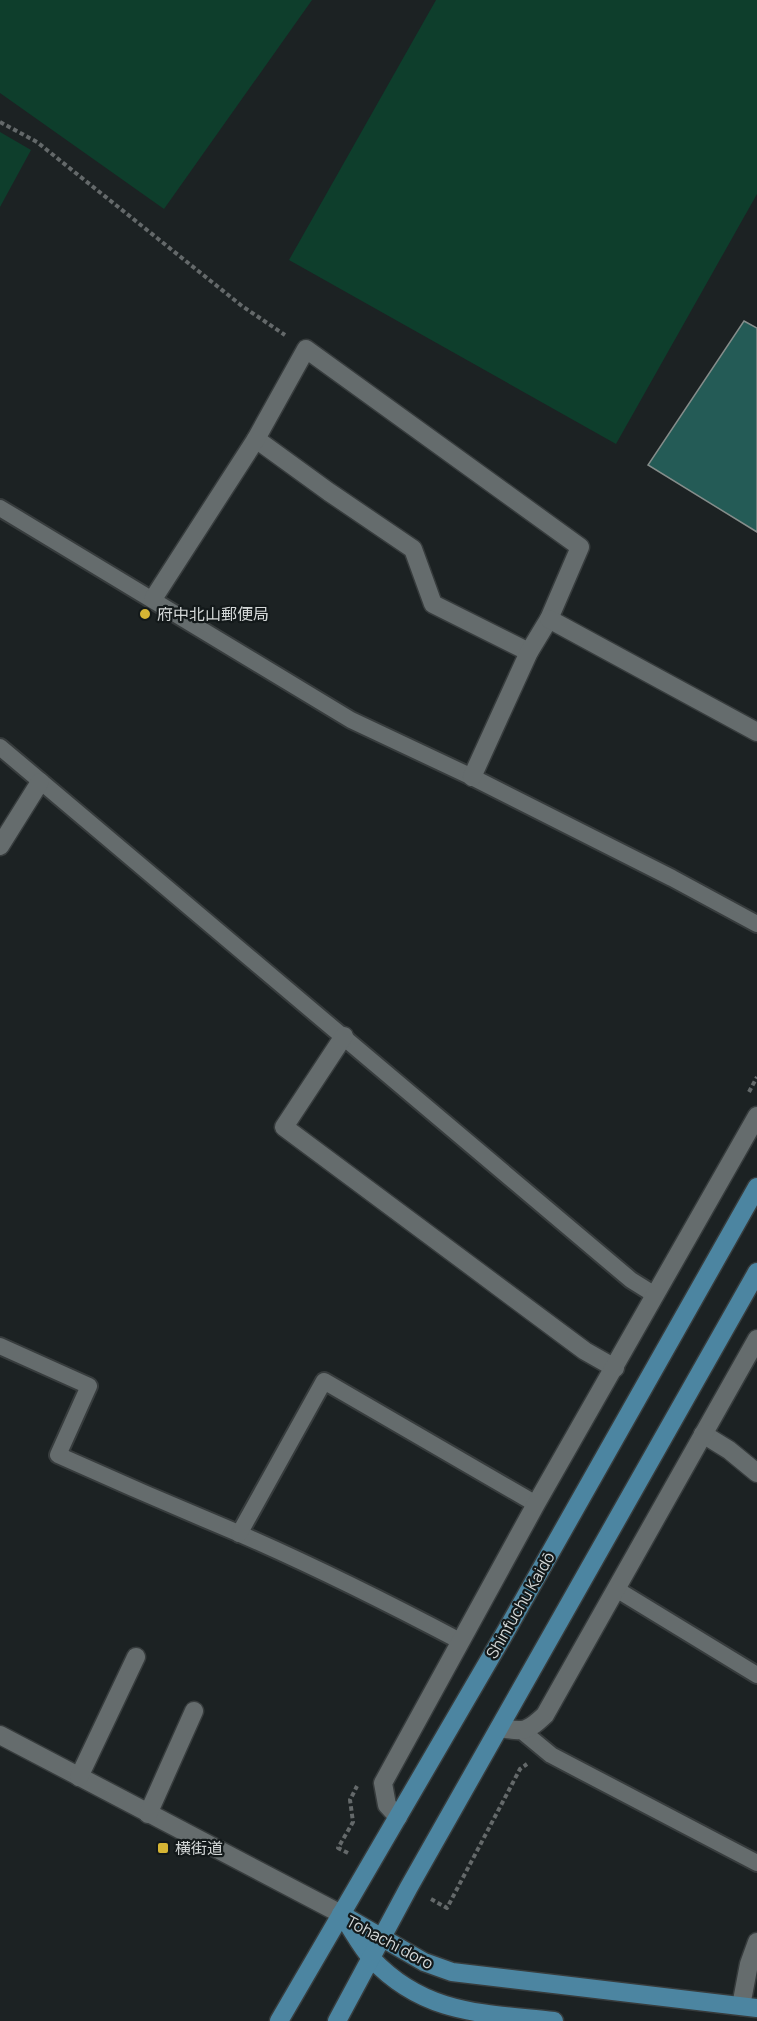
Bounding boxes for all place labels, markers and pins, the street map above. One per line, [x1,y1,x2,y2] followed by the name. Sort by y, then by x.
[157,603,269,625] place label: 府中北山郵便局
[138,607,152,621] marker: 府中北山郵便局
[175,1837,223,1859] place label: 横街道
[156,1841,170,1855] marker: 横街道

